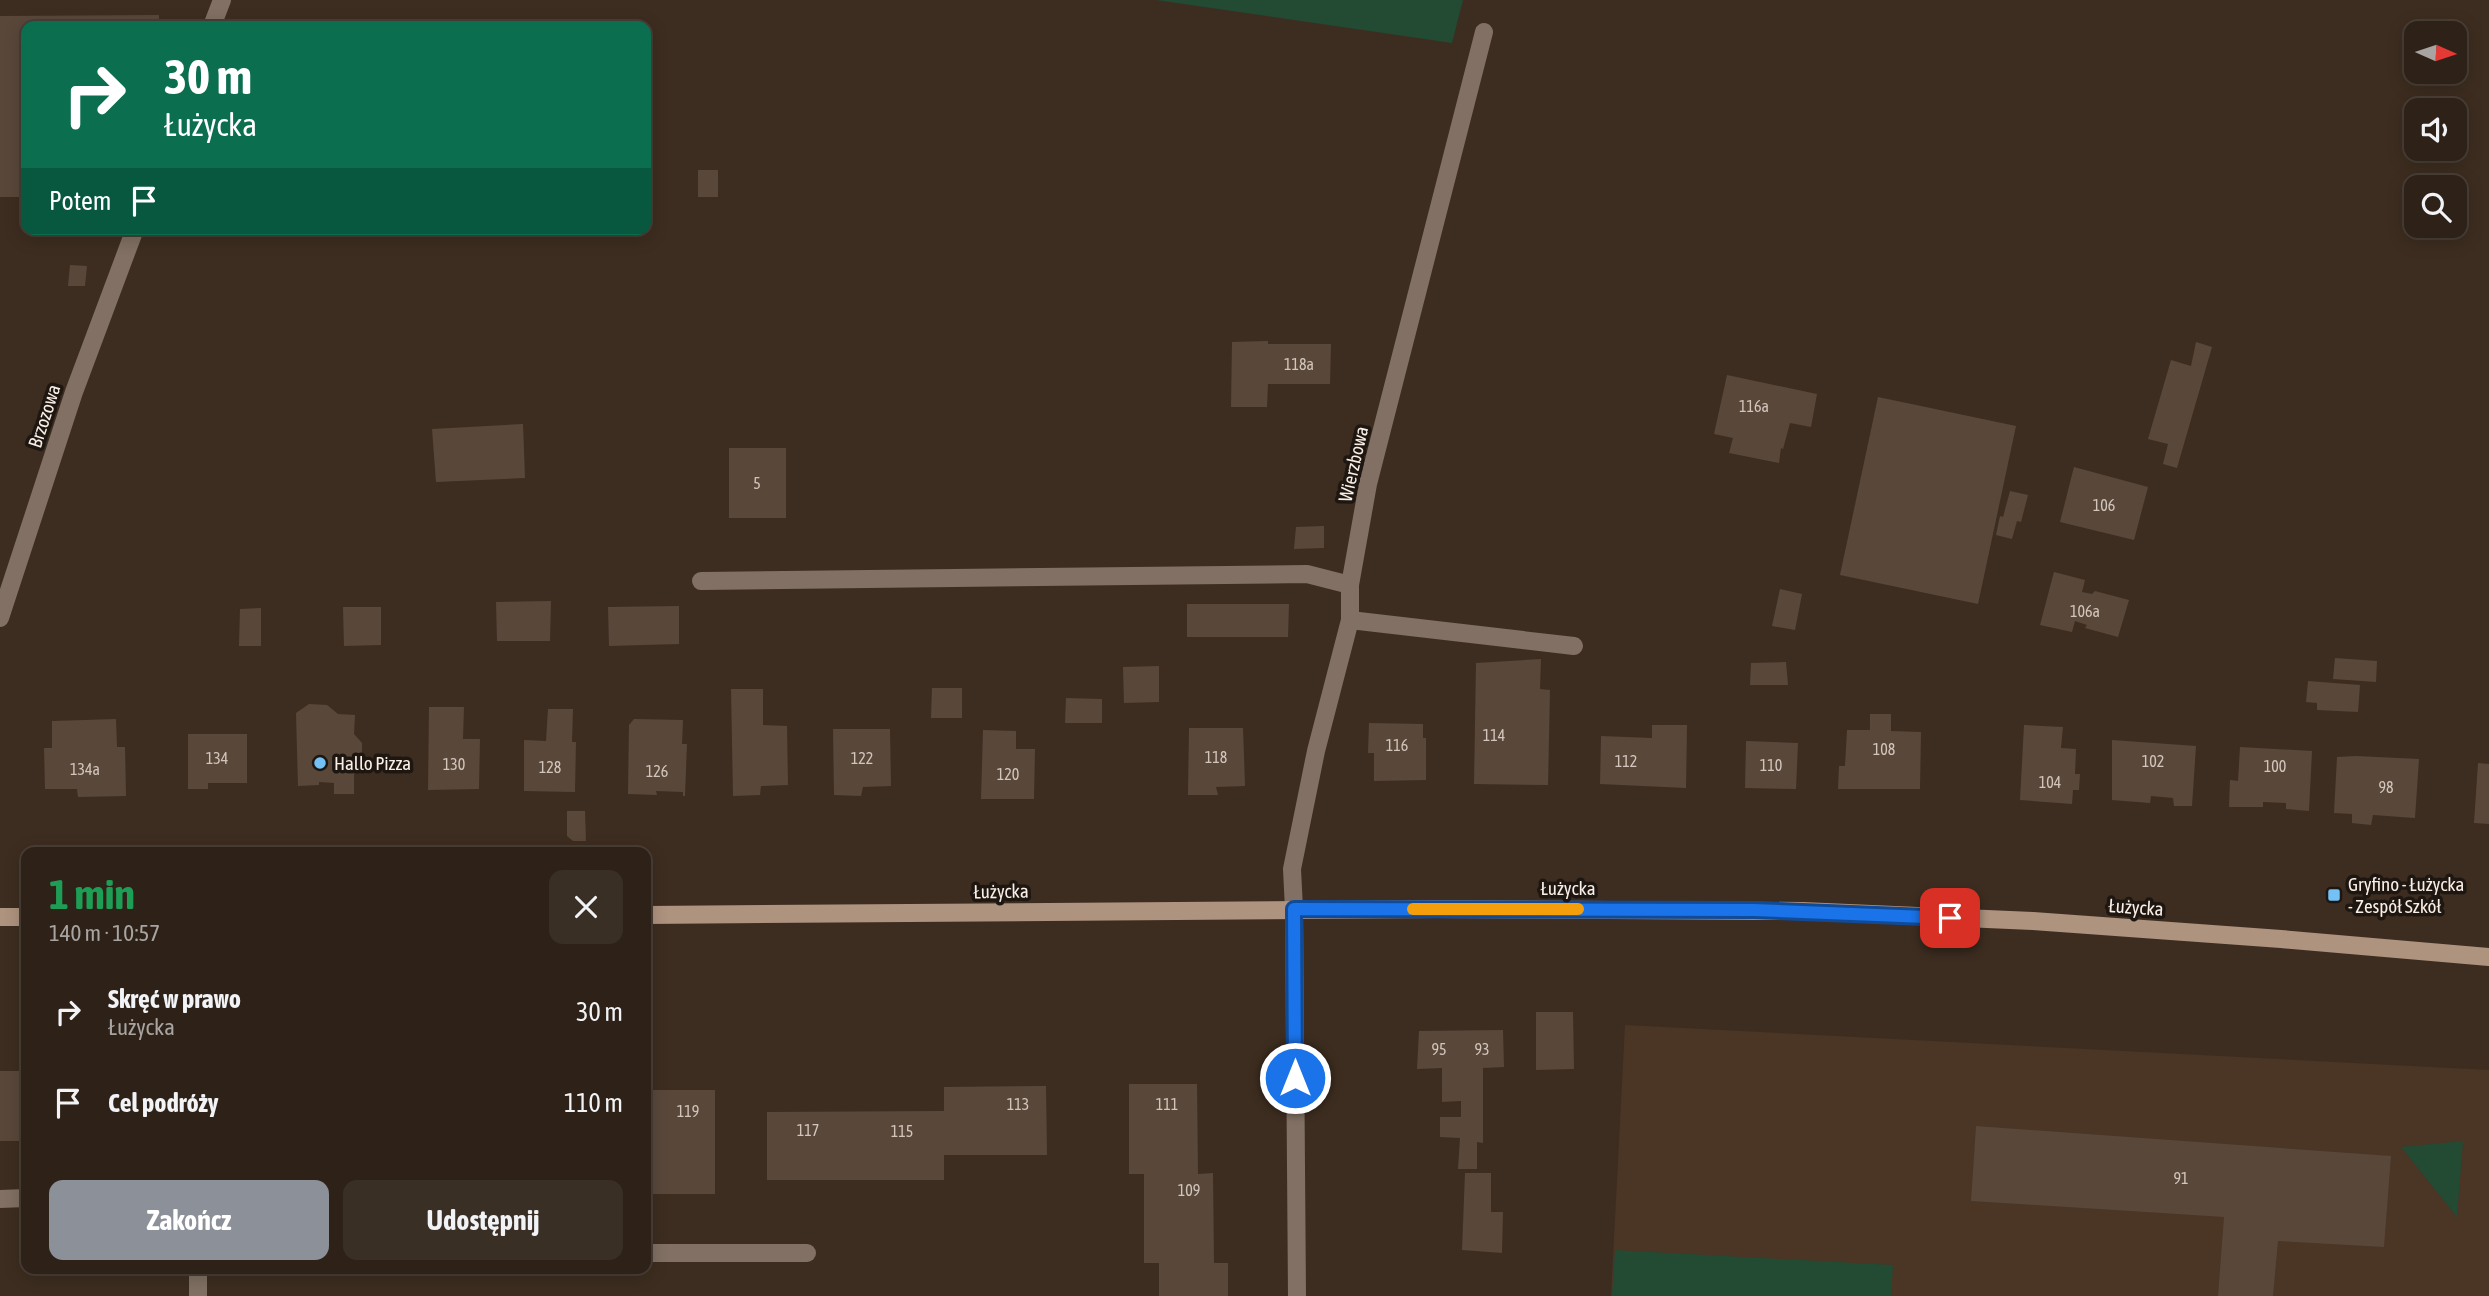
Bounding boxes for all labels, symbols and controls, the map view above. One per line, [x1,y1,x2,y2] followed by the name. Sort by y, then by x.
[2404,21,2468,84] north arrow
[2404,21,2467,238] map controls
[164,48,252,104] text: 30 m
[49,49,140,140] icon: right
[2404,98,2467,161] button: sound
[164,106,257,143] text: Łużycka
[2404,175,2467,238] button: search
[125,182,163,220] icon: arrive
[49,186,111,216] text: Potem
[1284,355,1314,373] house number: 118a
[23,382,65,450] street label: Brzozowa
[1739,397,1769,415] house number: 116a
[1334,424,1372,504] street label: Wierzbowa
[753,474,761,492] house number: 5
[2093,496,2115,514] house number: 106
[2070,602,2100,620] house number: 106a
[1483,726,1505,744] house number: 114
[1386,736,1408,754] house number: 116
[1873,740,1895,758] house number: 108
[1205,748,1227,766] house number: 118
[206,749,228,767] house number: 134
[851,749,873,767] house number: 122
[334,752,411,774] place label: Hallo Pizza
[1615,752,1637,770] house number: 112
[2142,752,2164,770] house number: 102
[312,755,328,771] marker: Hallo Pizza
[443,755,465,773] house number: 130
[1760,756,1782,774] house number: 110
[2264,757,2286,775] house number: 100
[539,758,561,776] house number: 128
[70,760,100,778] house number: 134a
[646,762,668,780] house number: 126
[997,765,1019,783] house number: 120
[2039,773,2061,791] house number: 104
[2378,778,2394,796] house number: 98
[49,870,135,918] text: 1 min
[549,870,623,944] button: close
[2348,873,2464,917] place label: Gryfino - Łużycka - Zespół Szkół
[1540,877,1596,899] street label: Łużycka
[973,880,1029,902] street label: Łużycka
[2326,887,2342,903] marker: Gryfino - Łużycka - Zespół Szkół
[1920,888,1980,948] pin
[2108,894,2164,920] street label: Łużycka
[1931,899,1969,937] icon: arrive
[49,920,160,946] text: 140 m · 10:57
[108,984,241,1014] text: Skręć w prawo
[49,993,87,1031] icon: right
[576,997,623,1027] text: 30 m
[108,1014,175,1040] text: Łużycka
[1431,1040,1447,1058] house number: 95
[1474,1040,1490,1058] house number: 93
[1258,1041,1332,1115] position arrow
[49,1084,87,1122] icon: arrive
[108,1088,219,1118] text: Cel podróży
[564,1088,623,1118] text: 110 m
[1007,1095,1029,1113] house number: 113
[1156,1095,1178,1113] house number: 111
[677,1102,699,1120] house number: 119
[797,1121,819,1139] house number: 117
[891,1122,913,1140] house number: 115
[2173,1169,2189,1187] house number: 91
[49,1180,329,1260] button: Zakończ
[343,1180,623,1260] button: Udostępnij
[1178,1181,1200,1199] house number: 109

